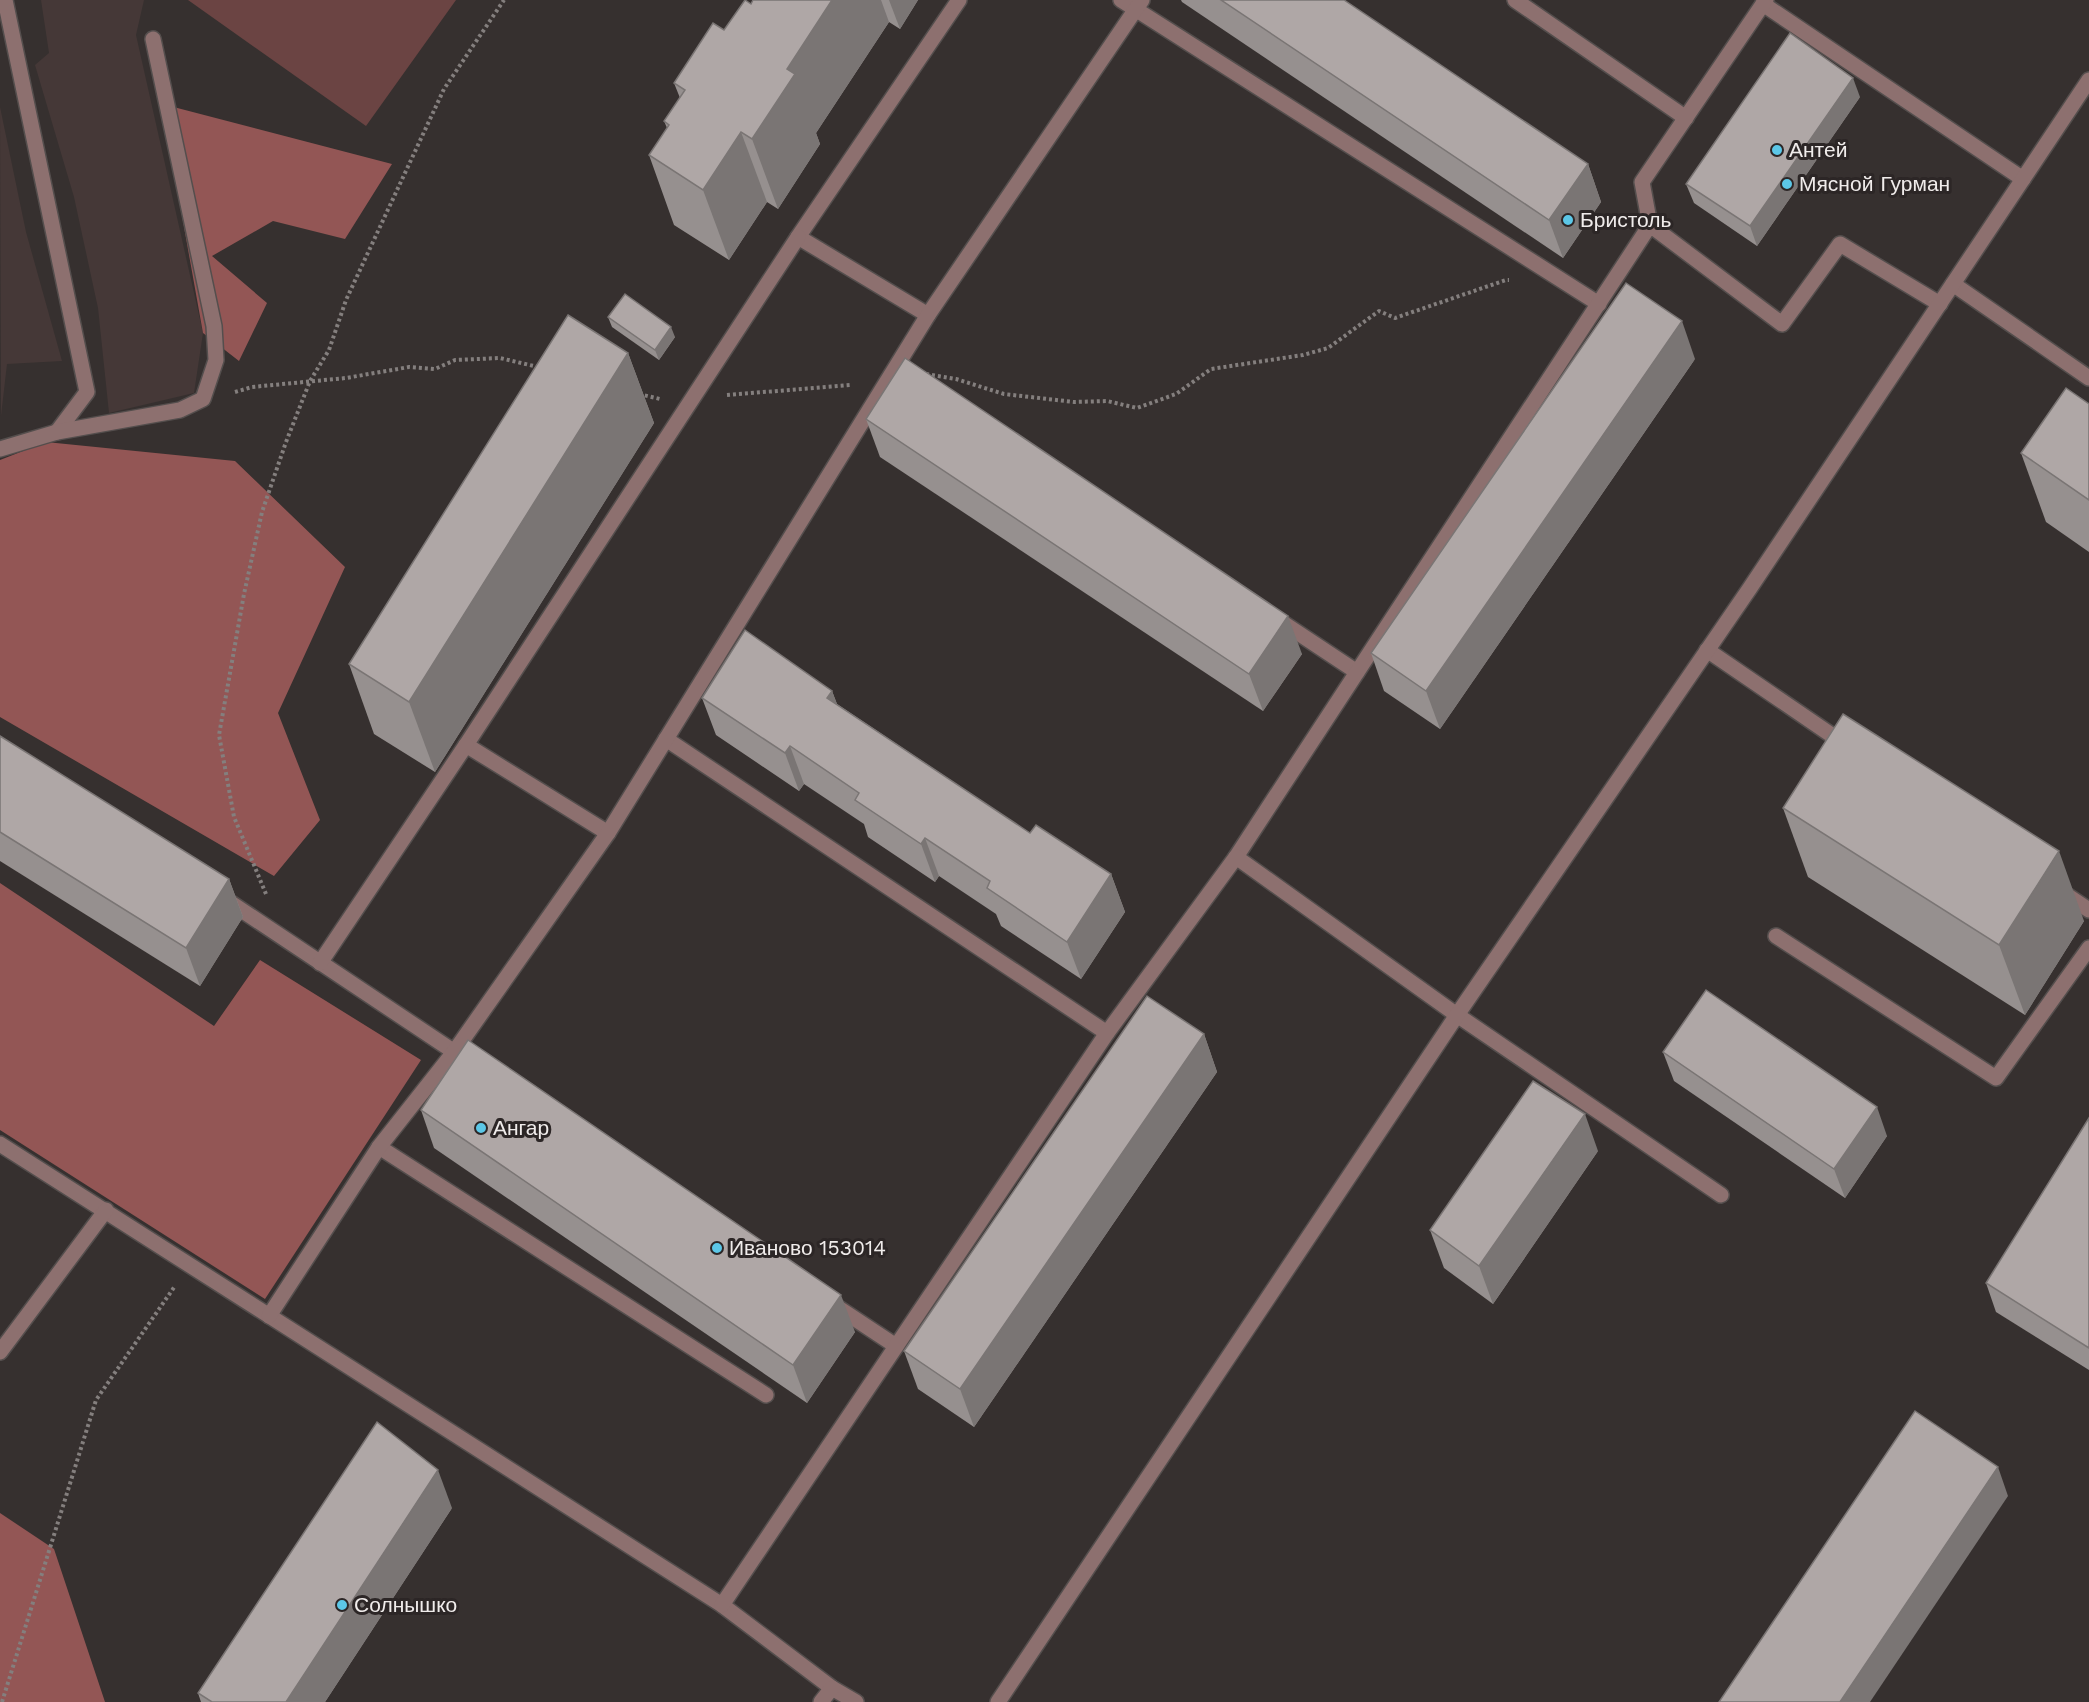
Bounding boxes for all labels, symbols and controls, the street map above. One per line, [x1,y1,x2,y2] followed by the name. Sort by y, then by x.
[1789,137,1847,162] place label: Антей
[1770,143,1784,157] marker: Антей
[1799,171,1950,196] place label: Мясной Гурман
[1780,177,1794,191] marker: Мясной Гурман
[1580,207,1672,232] place label: Бристоль
[1561,213,1575,227] marker: Бристоль
[493,1115,549,1140] place label: Ангар
[474,1121,488,1135] marker: Ангар
[729,1235,886,1260] place label: Иваново 153014
[710,1241,724,1255] marker: Иваново 153014
[354,1592,457,1617] place label: Солнышко
[335,1598,349,1612] marker: Солнышко

